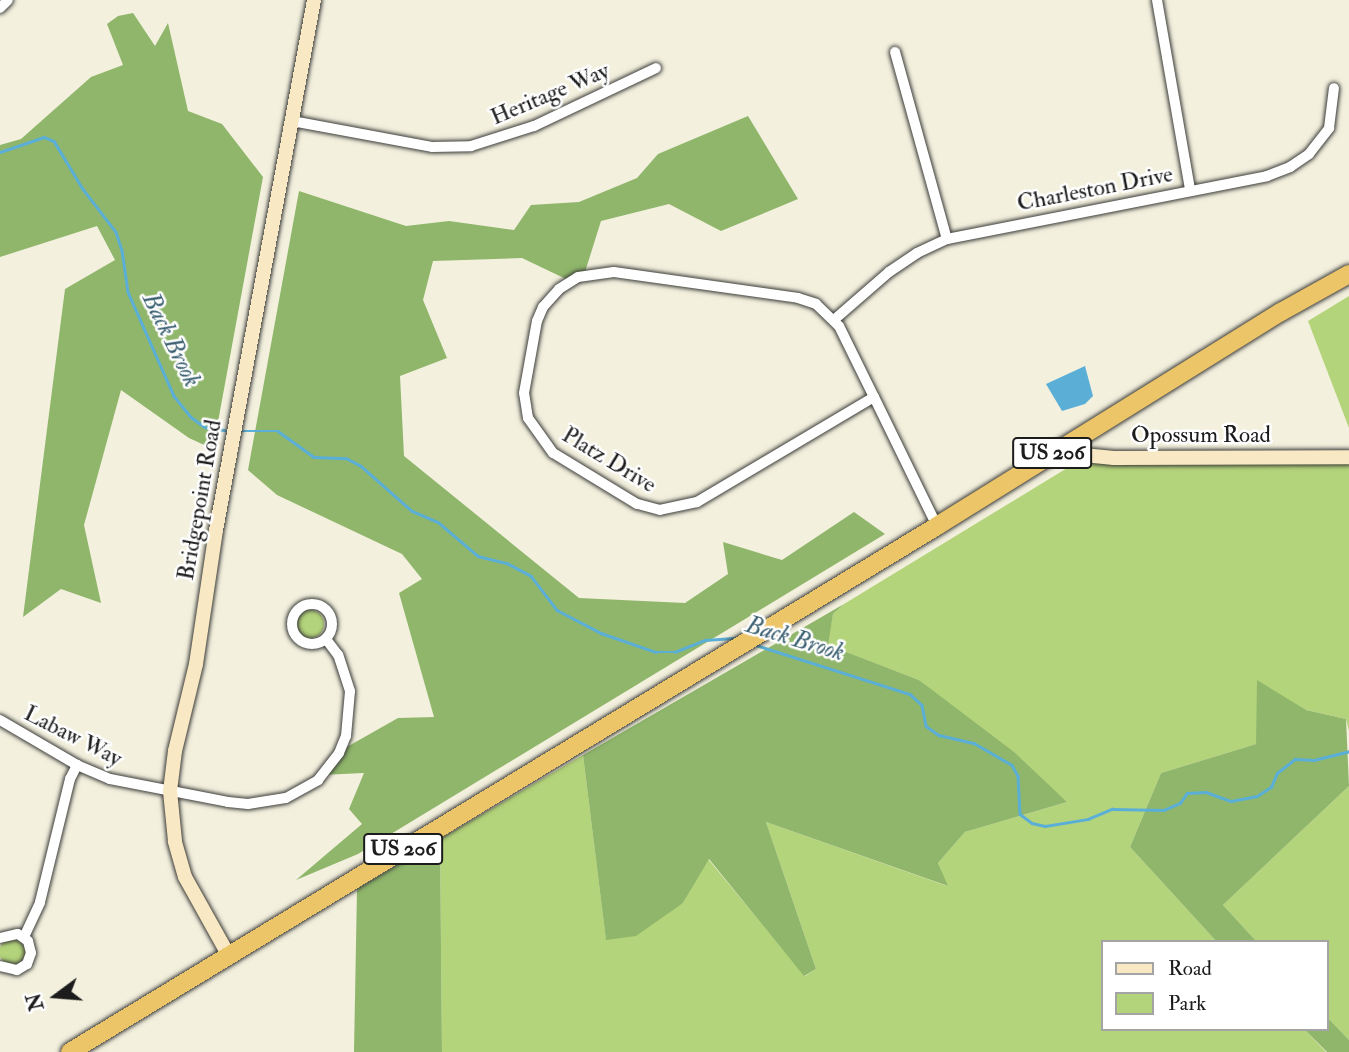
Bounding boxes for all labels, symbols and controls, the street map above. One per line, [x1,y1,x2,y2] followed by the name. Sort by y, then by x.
[487,57,613,131] street label: Heritage Way
[1015,160,1175,218] street label: Charleston Drive
[136,288,206,392] water label: Back Brook
[172,418,228,582] street label: Bridgepoint Road
[557,421,661,499] street label: Platz Drive
[1131,421,1271,449] street label: Opossum Road
[1012,435,1092,470] road number: US 206
[742,610,848,668] water label: Back Brook
[19,700,127,772] street label: Labaw Way
[363,832,443,866] road number: US 206
[1100,940,1328,1031] legend
[1168,955,1212,982] text: Road
[21,961,91,1031] north arrow
[22,990,50,1013] text: N
[1168,990,1206,1017] text: Park

